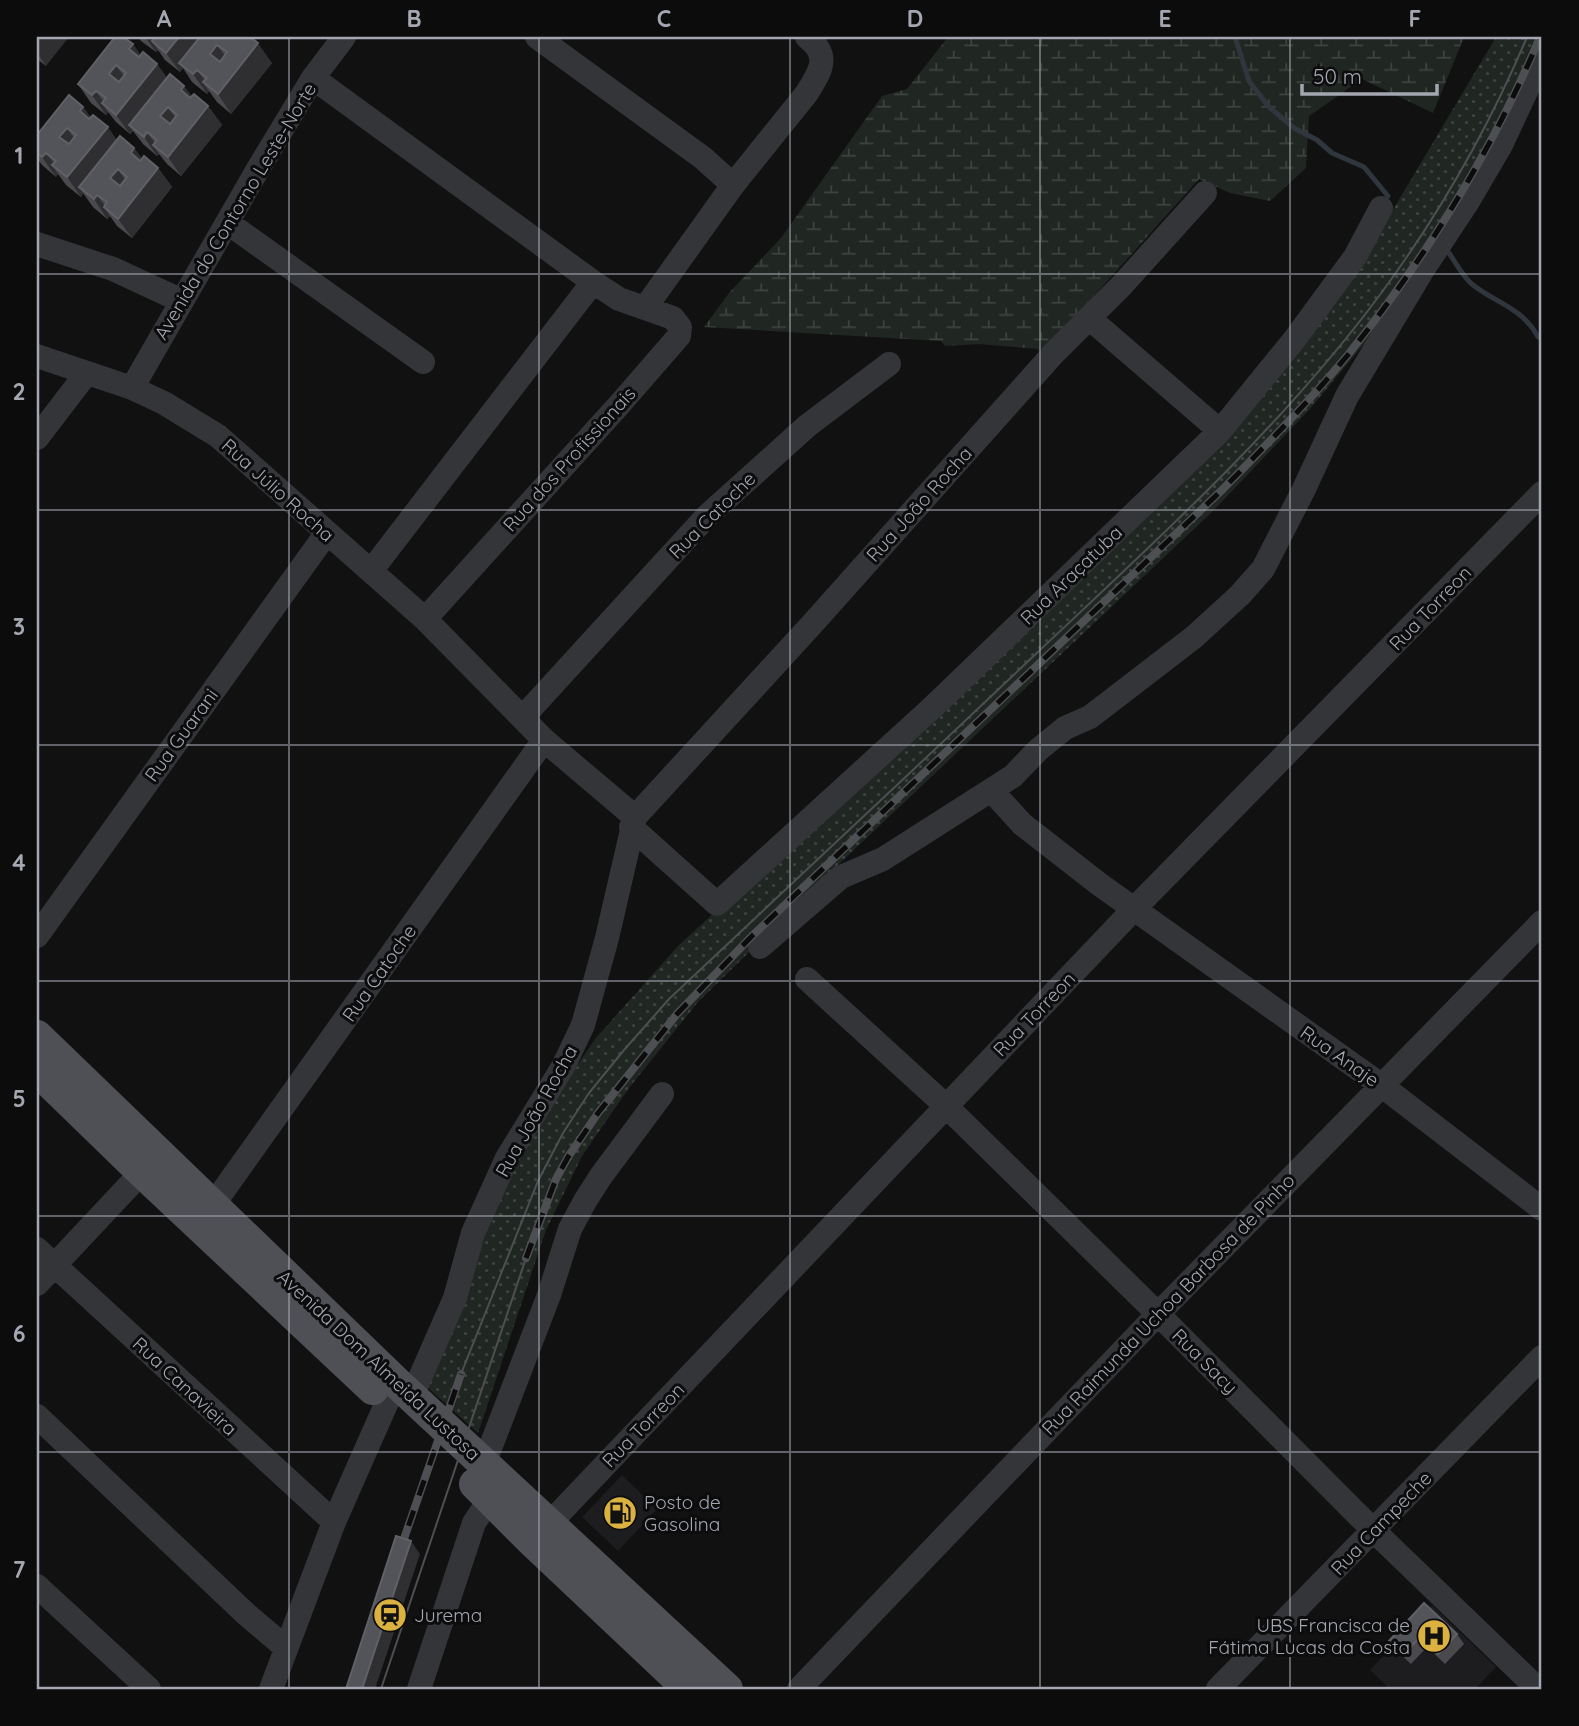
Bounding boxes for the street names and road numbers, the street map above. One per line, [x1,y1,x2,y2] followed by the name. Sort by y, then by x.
[149,78,321,344] street label: Avenida do Contorno Leste-Norte
[498,382,640,536] street label: Rua dos Profissionais
[217,433,339,547] street label: Rua Júlio Rocha
[861,441,977,567] street label: Rua João Rocha
[664,467,760,563] street label: Rua Catoche
[1015,520,1127,630] street label: Rua Araçatuba
[1384,561,1476,655] street label: Rua Torreon
[139,684,223,786] street label: Rua Guarani
[337,920,421,1026] street label: Rua Catoche
[988,967,1080,1061] street label: Rua Torreon
[1296,1020,1384,1092] street label: Rua Anaje
[490,1041,582,1181] street label: Rua João Rocha
[1036,1168,1300,1440] street label: Rua Raimunda Uchoa Barbosa de Pinho
[273,1265,485,1465] street label: Avenida Dom Almeida Lustosa
[1167,1323,1243,1399] street label: Rua Sacy
[128,1332,242,1440] street label: Rua Canavieira
[597,1378,689,1472] street label: Rua Torreon
[1326,1466,1436,1580] street label: Rua Campeche

